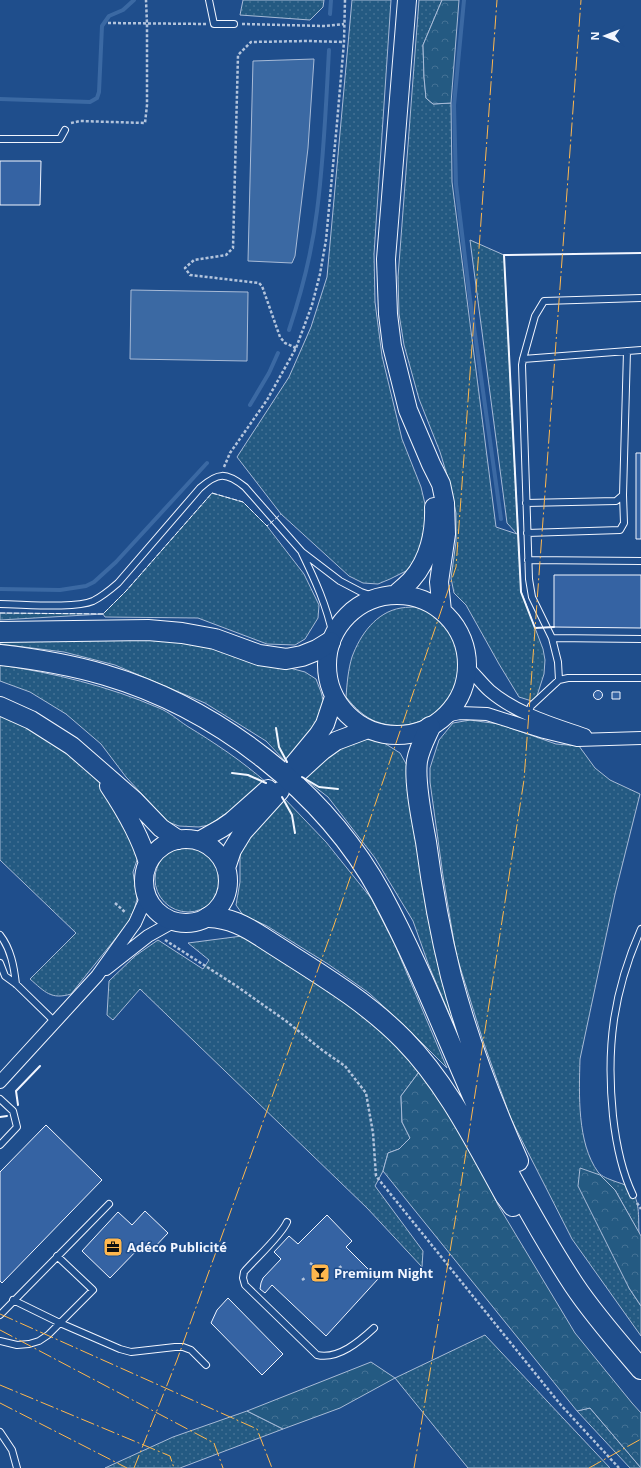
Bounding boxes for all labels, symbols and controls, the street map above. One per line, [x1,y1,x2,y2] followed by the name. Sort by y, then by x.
[585,16,625,56] north arrow
[587,32,602,40] text: N
[102,1236,124,1258] office icon: Adéco Publicité
[127,1238,227,1256] place label: Adéco Publicité
[309,1262,331,1284] bar icon: Premium Night
[334,1264,434,1282] place label: Premium Night

